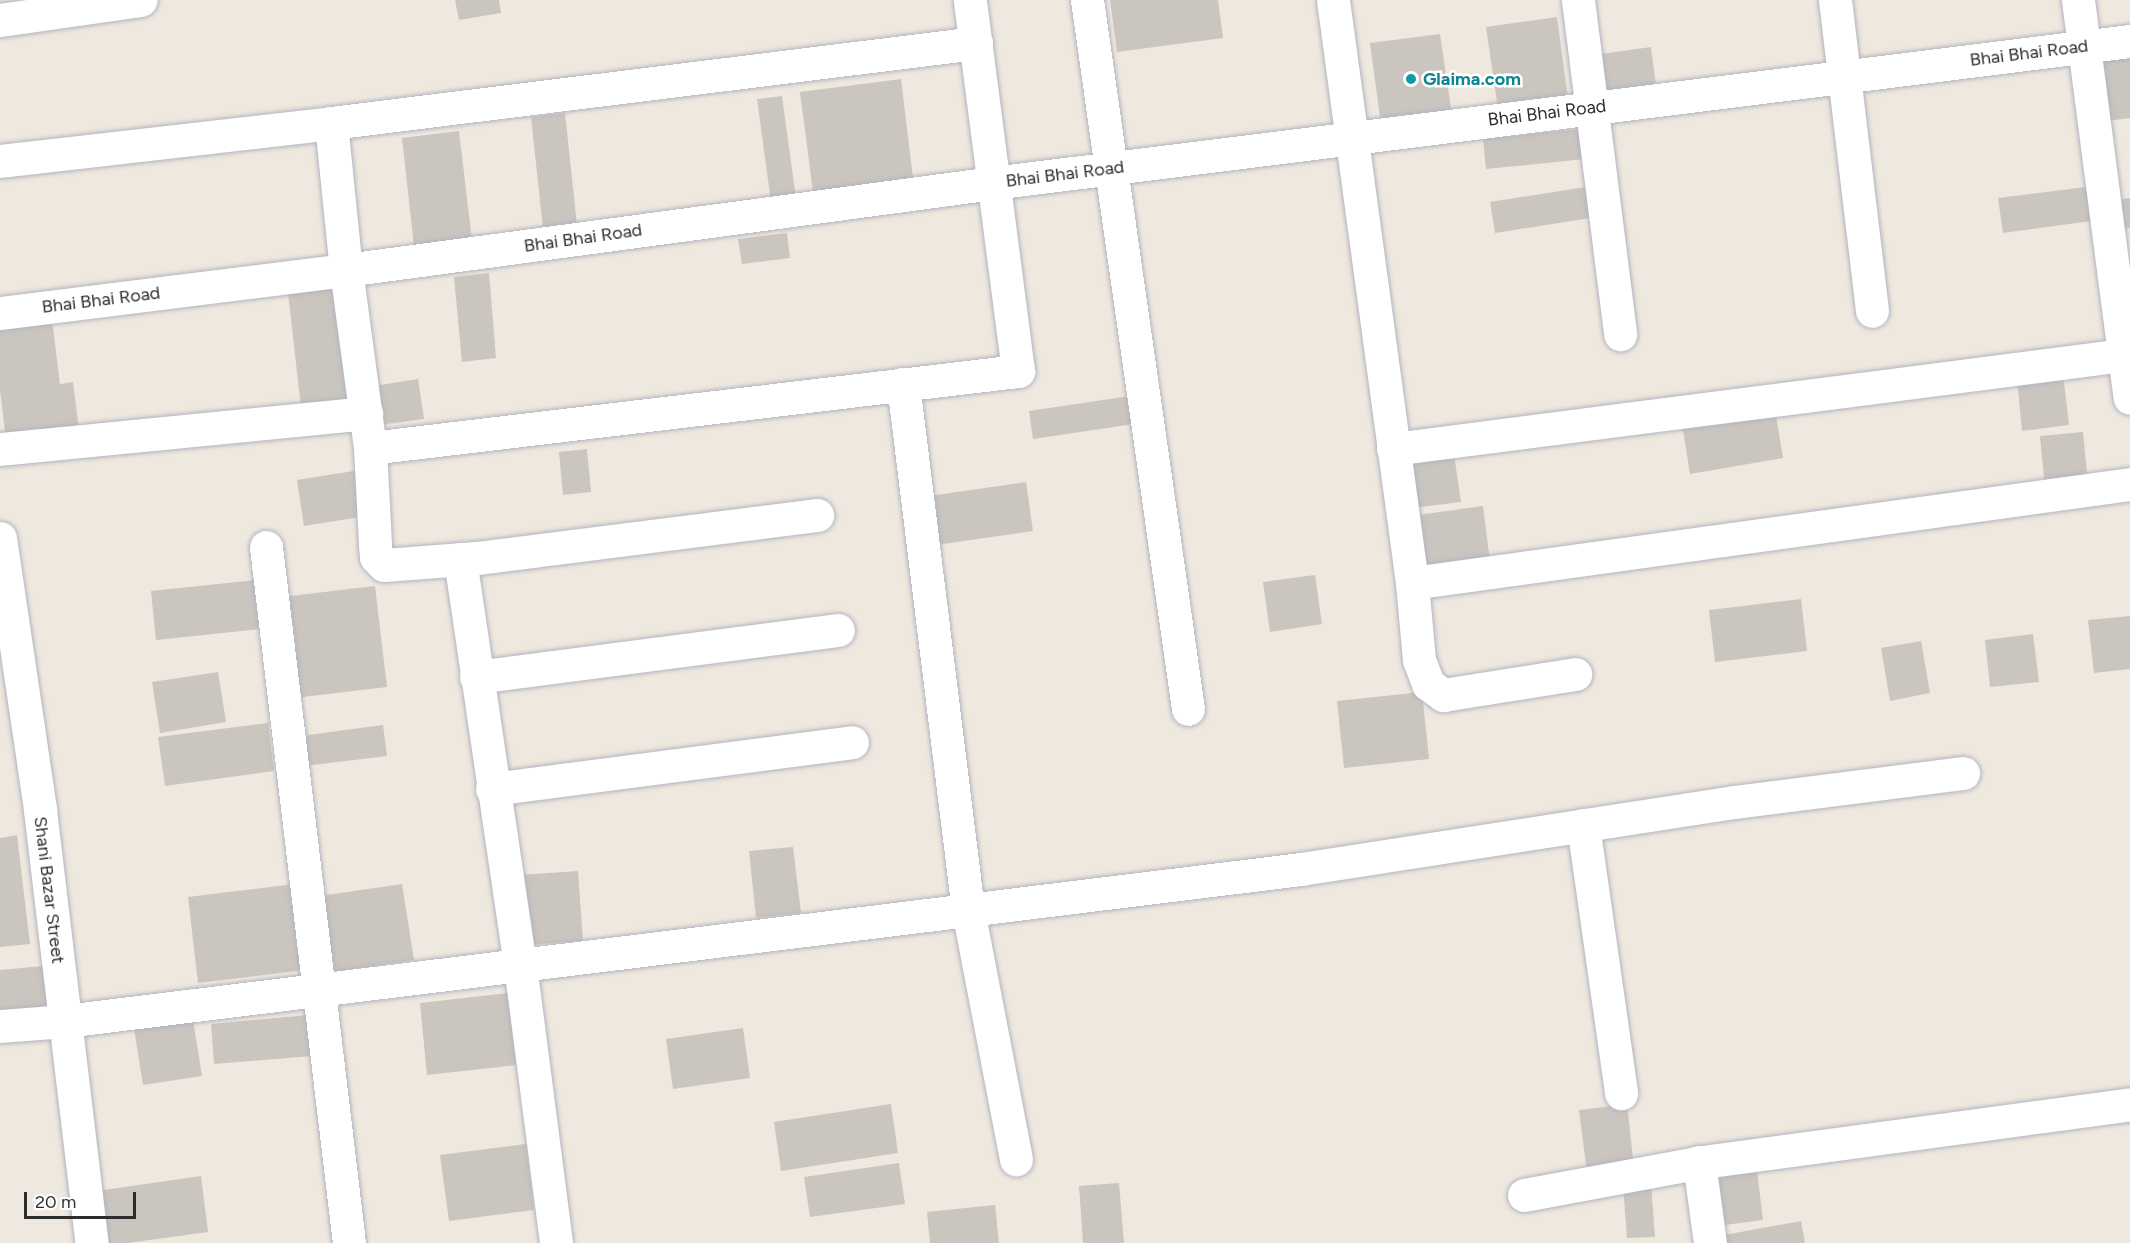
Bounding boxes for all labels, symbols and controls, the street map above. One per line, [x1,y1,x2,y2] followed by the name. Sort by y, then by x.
[1969,35,2089,71] street label: Bhai Bhai Road
[1423,68,1521,90] place label: Glaima.com
[1404,72,1418,86] marker: Glaima.com
[1487,95,1607,131] street label: Bhai Bhai Road
[1005,156,1125,192] street label: Bhai Bhai Road
[523,219,643,257] street label: Bhai Bhai Road
[41,282,161,318] street label: Bhai Bhai Road
[29,815,69,965] street label: Shani Bazar Street
[27,1180,140,1218] scale bar
[35,1191,76,1213] text: 20 m

